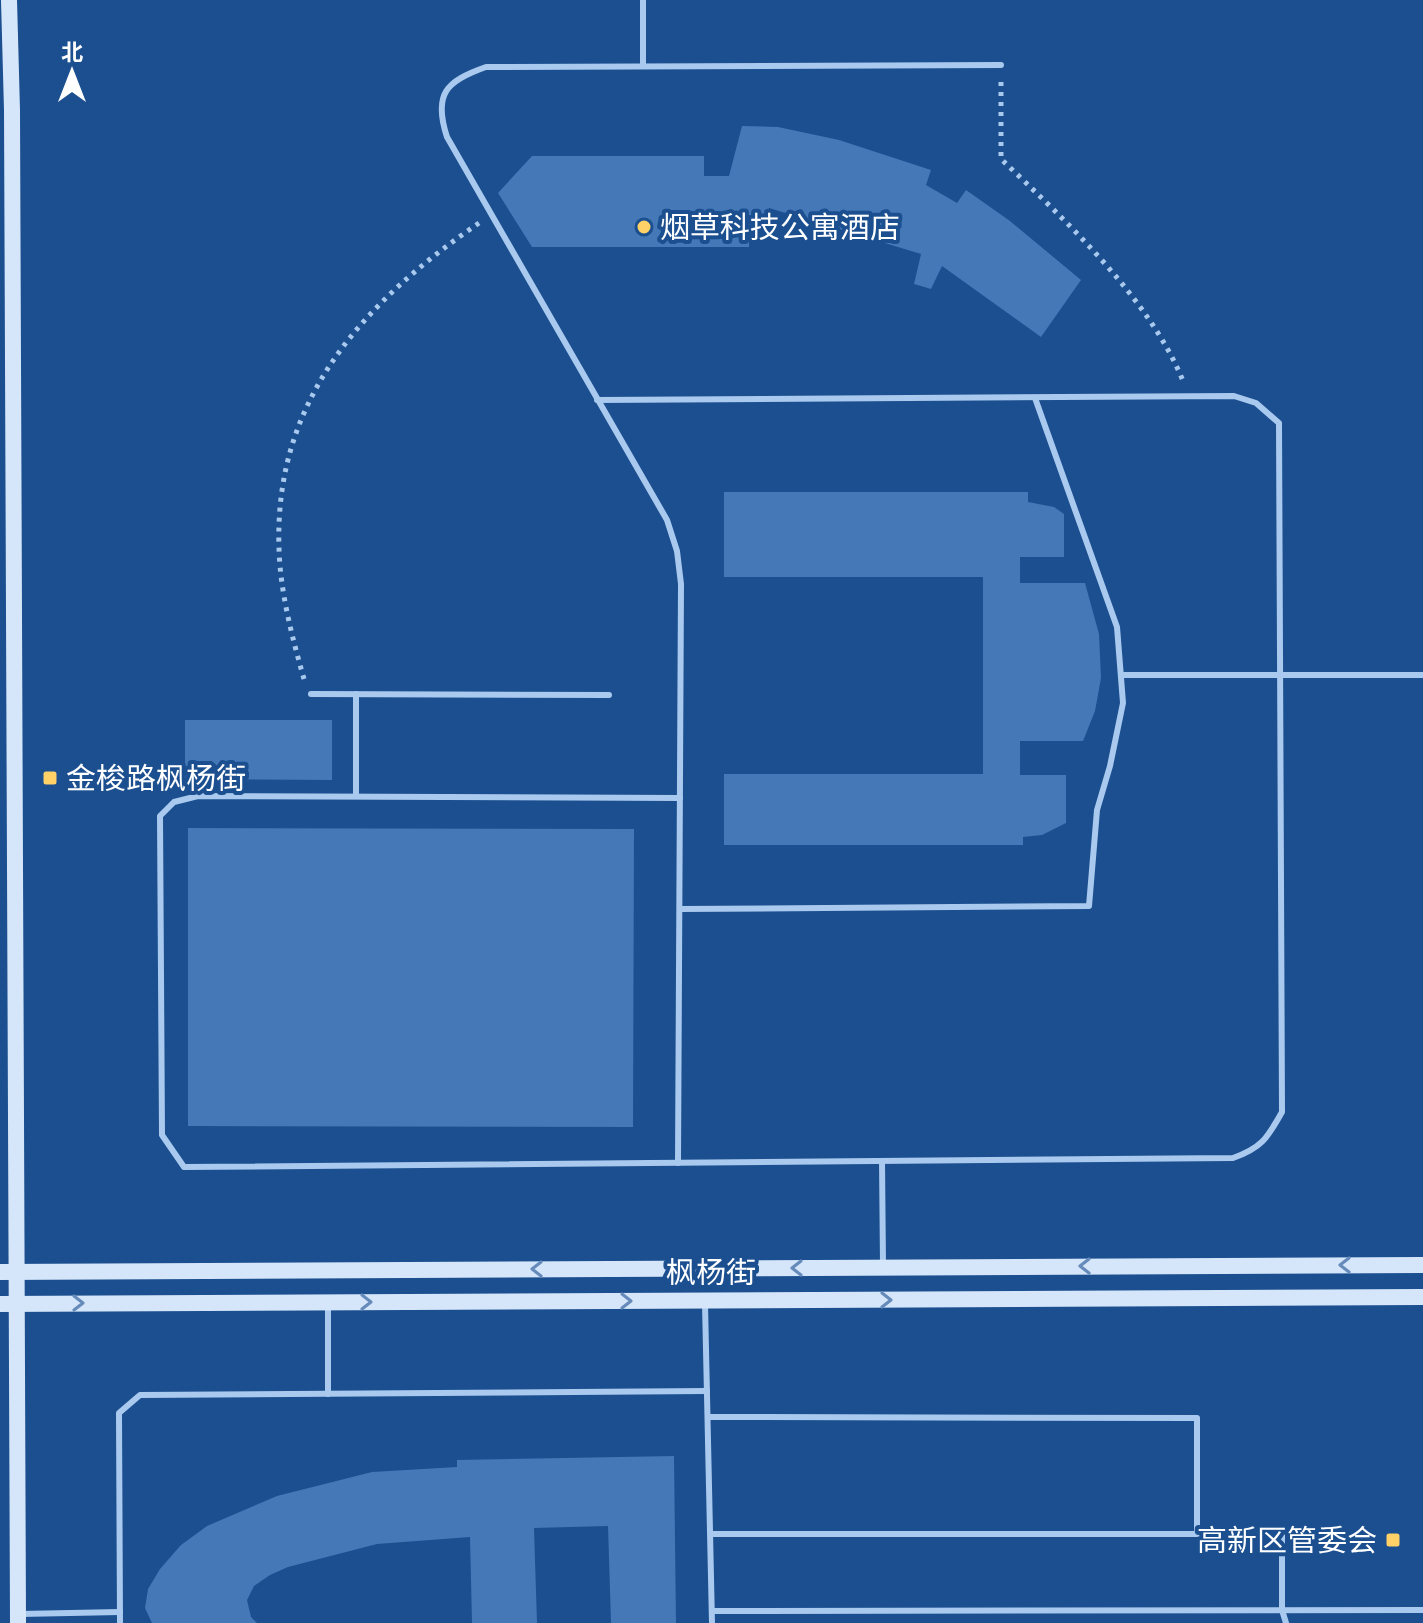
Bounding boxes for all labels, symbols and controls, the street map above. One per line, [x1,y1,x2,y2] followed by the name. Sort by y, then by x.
[32,32,112,112] north arrow
[61,39,83,66] text: 北
[660,209,900,246] place label: 烟草科技公寓酒店
[635,218,653,236] marker: 烟草科技公寓酒店
[66,760,246,797] place label: 金梭路枫杨街
[41,769,59,787] marker: 金梭路枫杨街
[666,1254,756,1291] street label: 枫杨街
[1338,1256,1351,1274] one-way arrow
[1078,1257,1091,1275] one-way arrow
[790,1259,803,1277] one-way arrow
[530,1260,543,1278] one-way arrow
[880,1291,893,1309] one-way arrow
[620,1292,633,1310] one-way arrow
[360,1293,373,1311] one-way arrow
[72,1295,85,1312] one-way arrow
[1197,1522,1377,1559] place label: 高新区管委会
[1384,1531,1402,1549] marker: 高新区管委会

